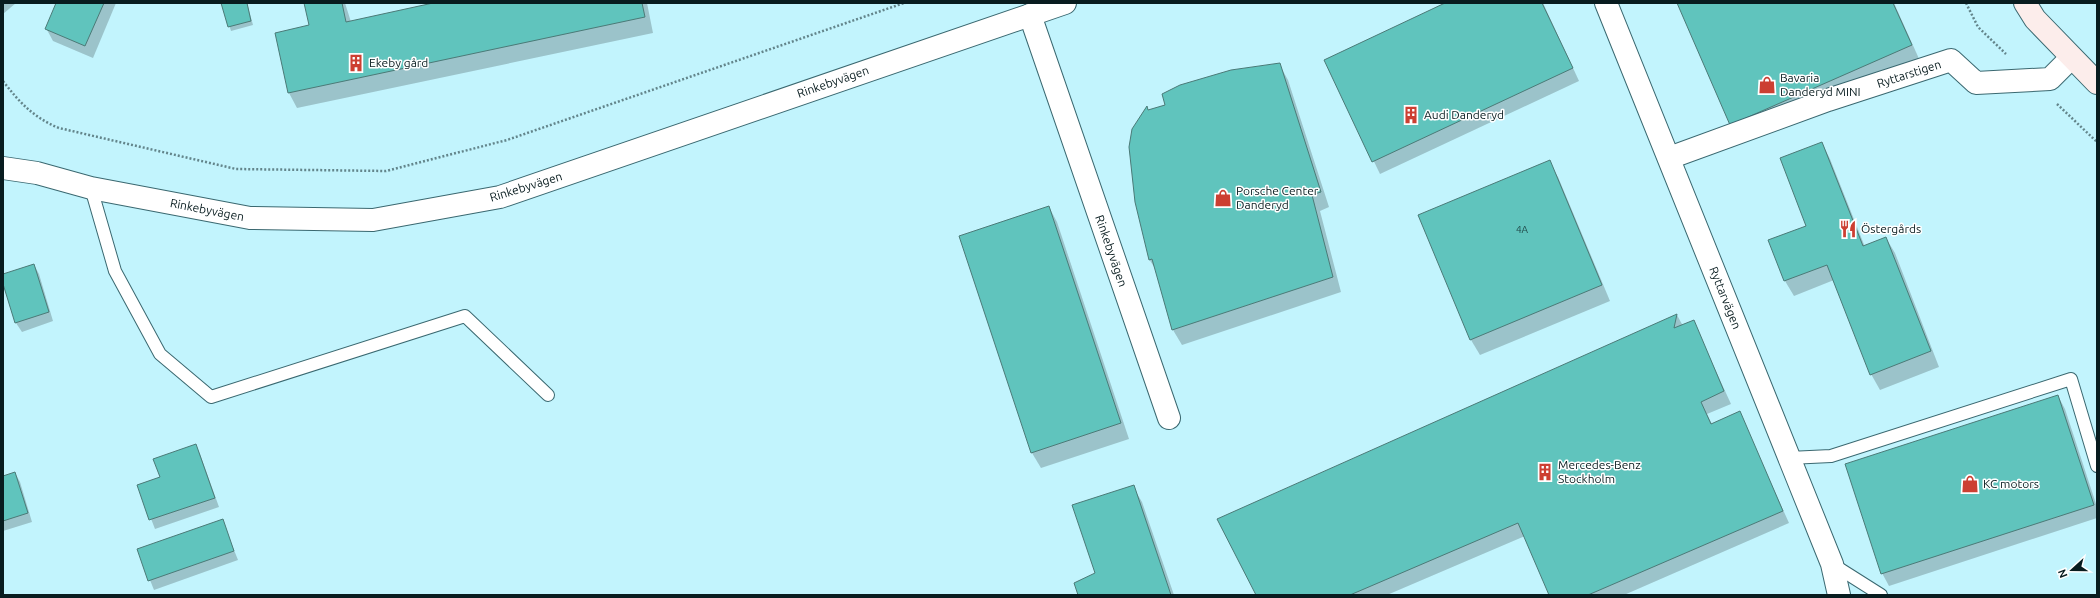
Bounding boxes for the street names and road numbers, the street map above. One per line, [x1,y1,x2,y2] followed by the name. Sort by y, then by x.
[1875,57,1943,90] street label: Ryttarstigen
[795,63,870,100] street label: Rinkebyvägen
[488,169,564,204] street label: Rinkebyvägen
[169,196,245,223] street label: Rinkebyvägen
[1093,213,1130,288] street label: Rinkebyvägen
[1707,265,1744,331] street label: Ryttarvägen

